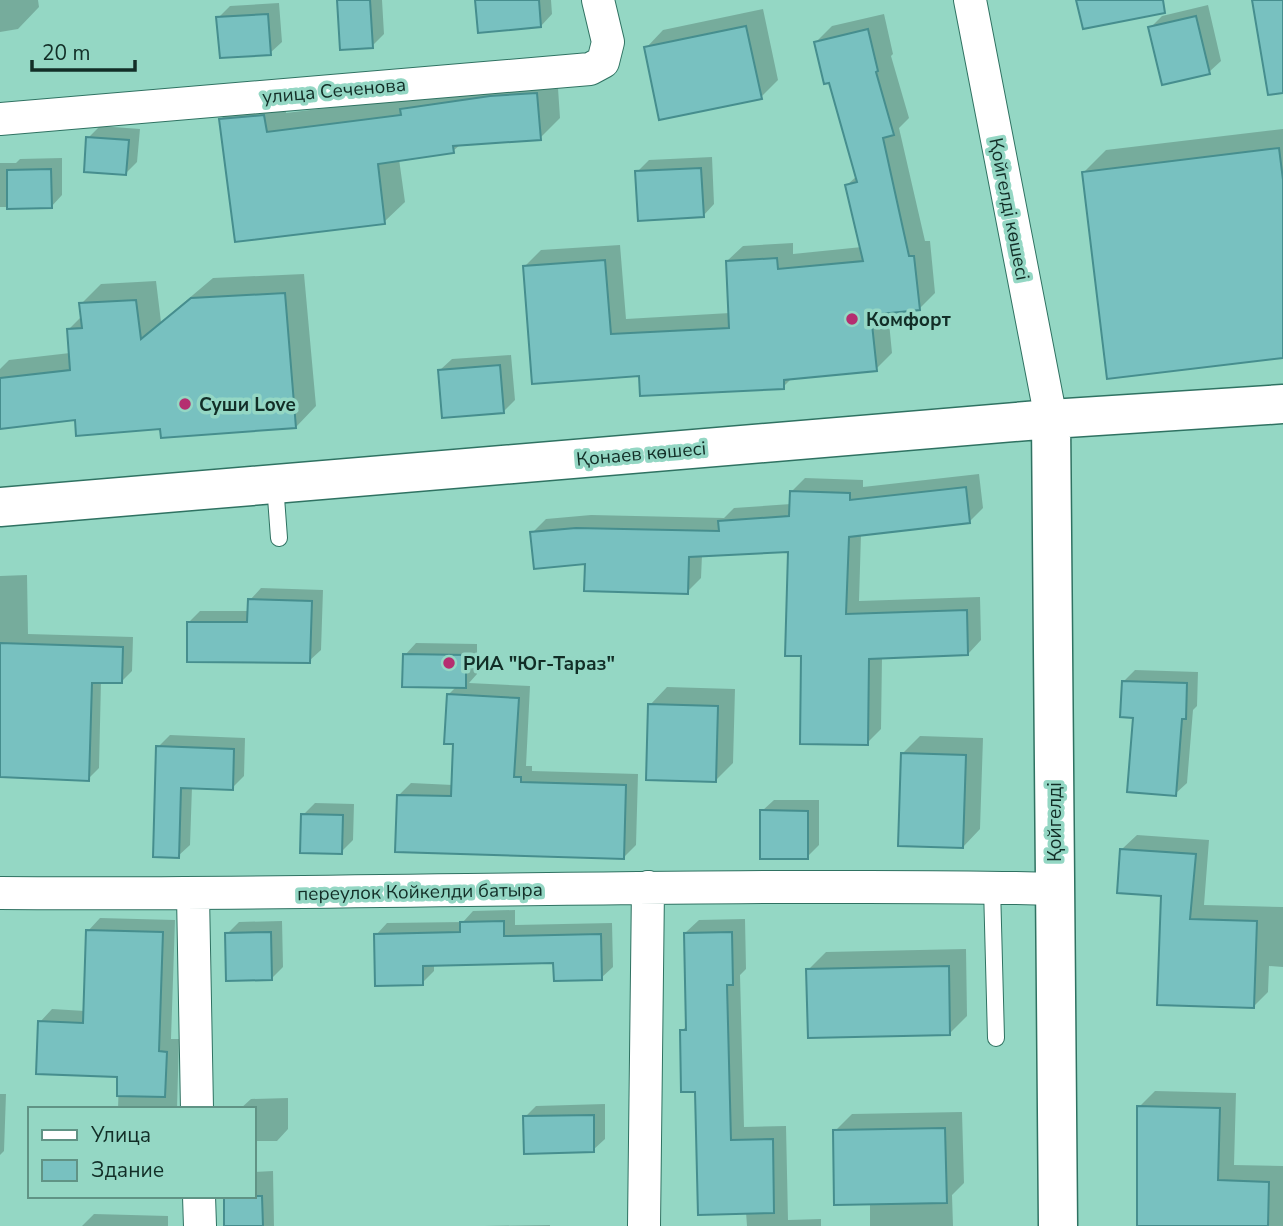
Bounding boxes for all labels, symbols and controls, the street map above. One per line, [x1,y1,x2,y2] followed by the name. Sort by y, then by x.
[32,28,135,72] scale bar
[42,39,91,67] text: 20 m
[261,72,407,110] street label: улица Сеченова
[982,136,1036,283] street label: Қойгелді көшесі
[866,307,951,333] place label: Комфорт
[844,311,860,327] marker: Комфорт
[199,392,296,418] place label: Суши Love
[177,396,193,412] marker: Суши Love
[575,435,707,473] street label: Қонаев көшесі
[463,651,615,677] place label: РИА "Юг-Тараз"
[441,655,457,671] marker: РИА "Юг-Тараз"
[1042,782,1068,862] street label: Қойгелді
[297,877,543,907] street label: переулок Койкелди батыра
[28,1107,256,1198] legend
[90,1121,151,1149] text: Улица
[91,1156,164,1184] text: Здание

